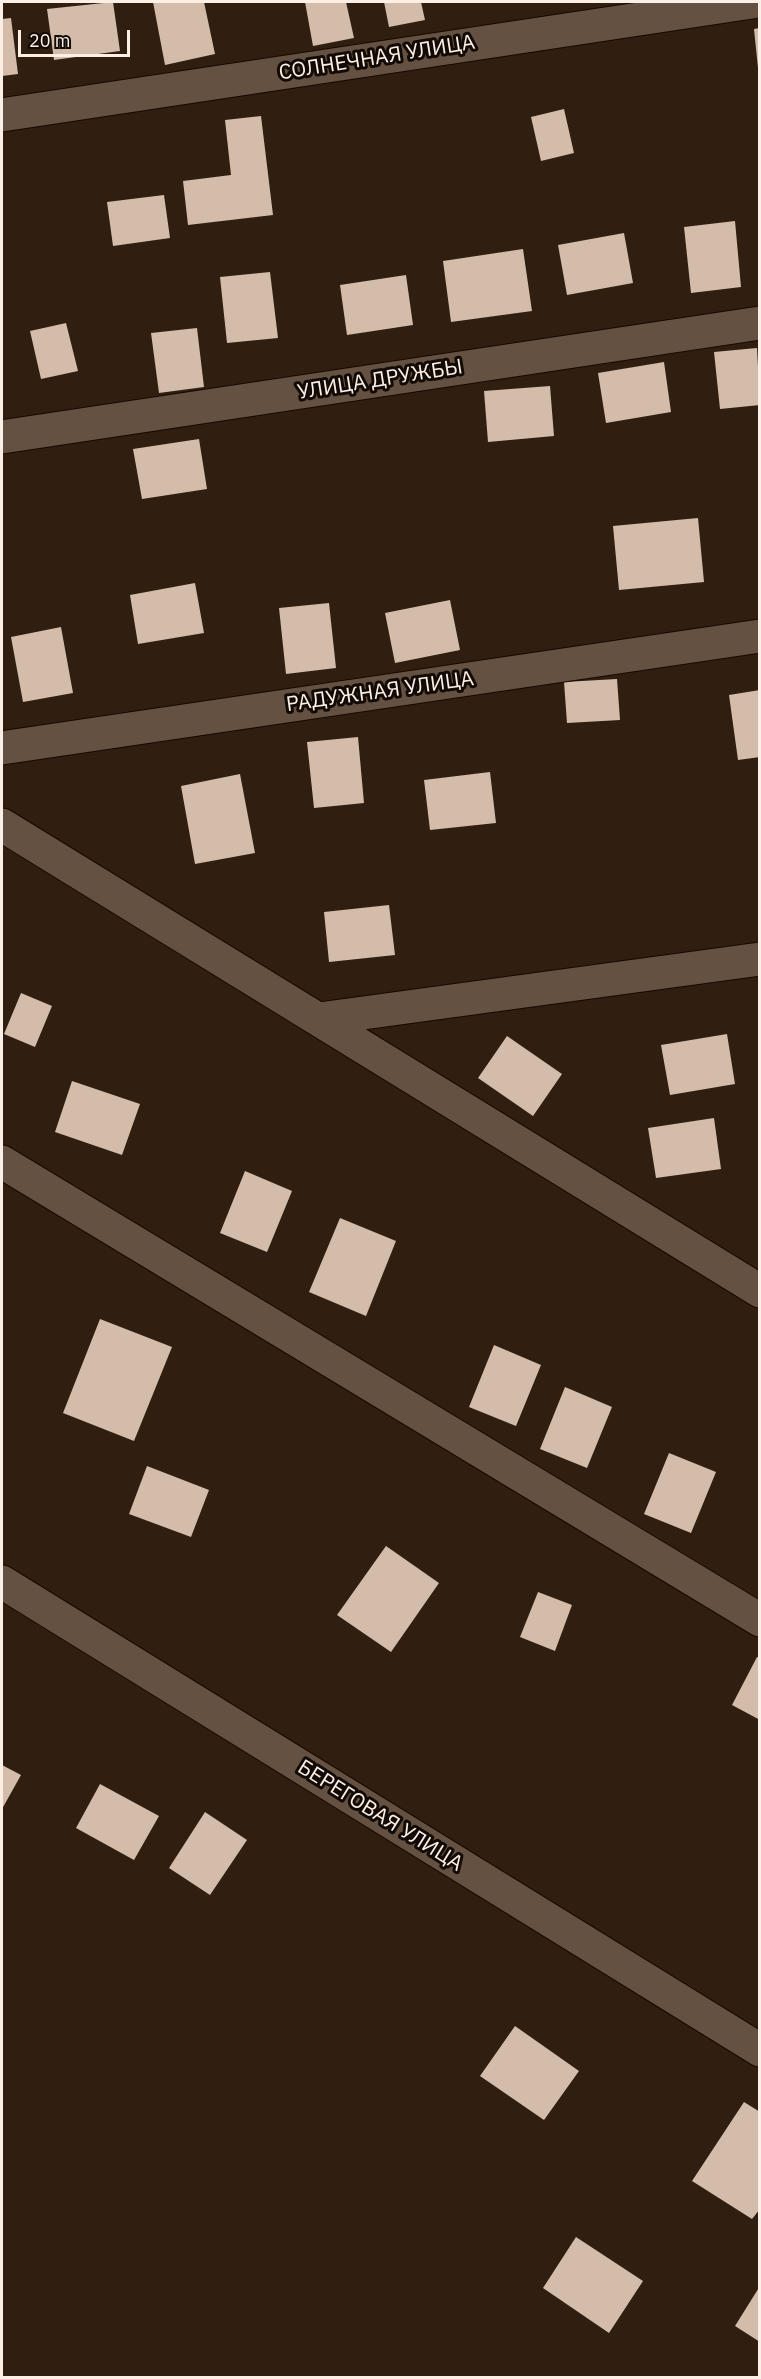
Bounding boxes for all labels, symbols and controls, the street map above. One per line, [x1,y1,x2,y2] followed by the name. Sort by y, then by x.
[21,18,134,56] scale bar
[29,29,71,52] text: 20 m
[277,30,477,86] street label: СОЛНЕЧНАЯ УЛИЦА
[296,354,464,406] street label: УЛИЦА ДРУЖБЫ
[285,666,475,718] street label: РАДУЖНАЯ УЛИЦА
[293,1755,467,1877] street label: БЕРЕГОВАЯ УЛИЦА

